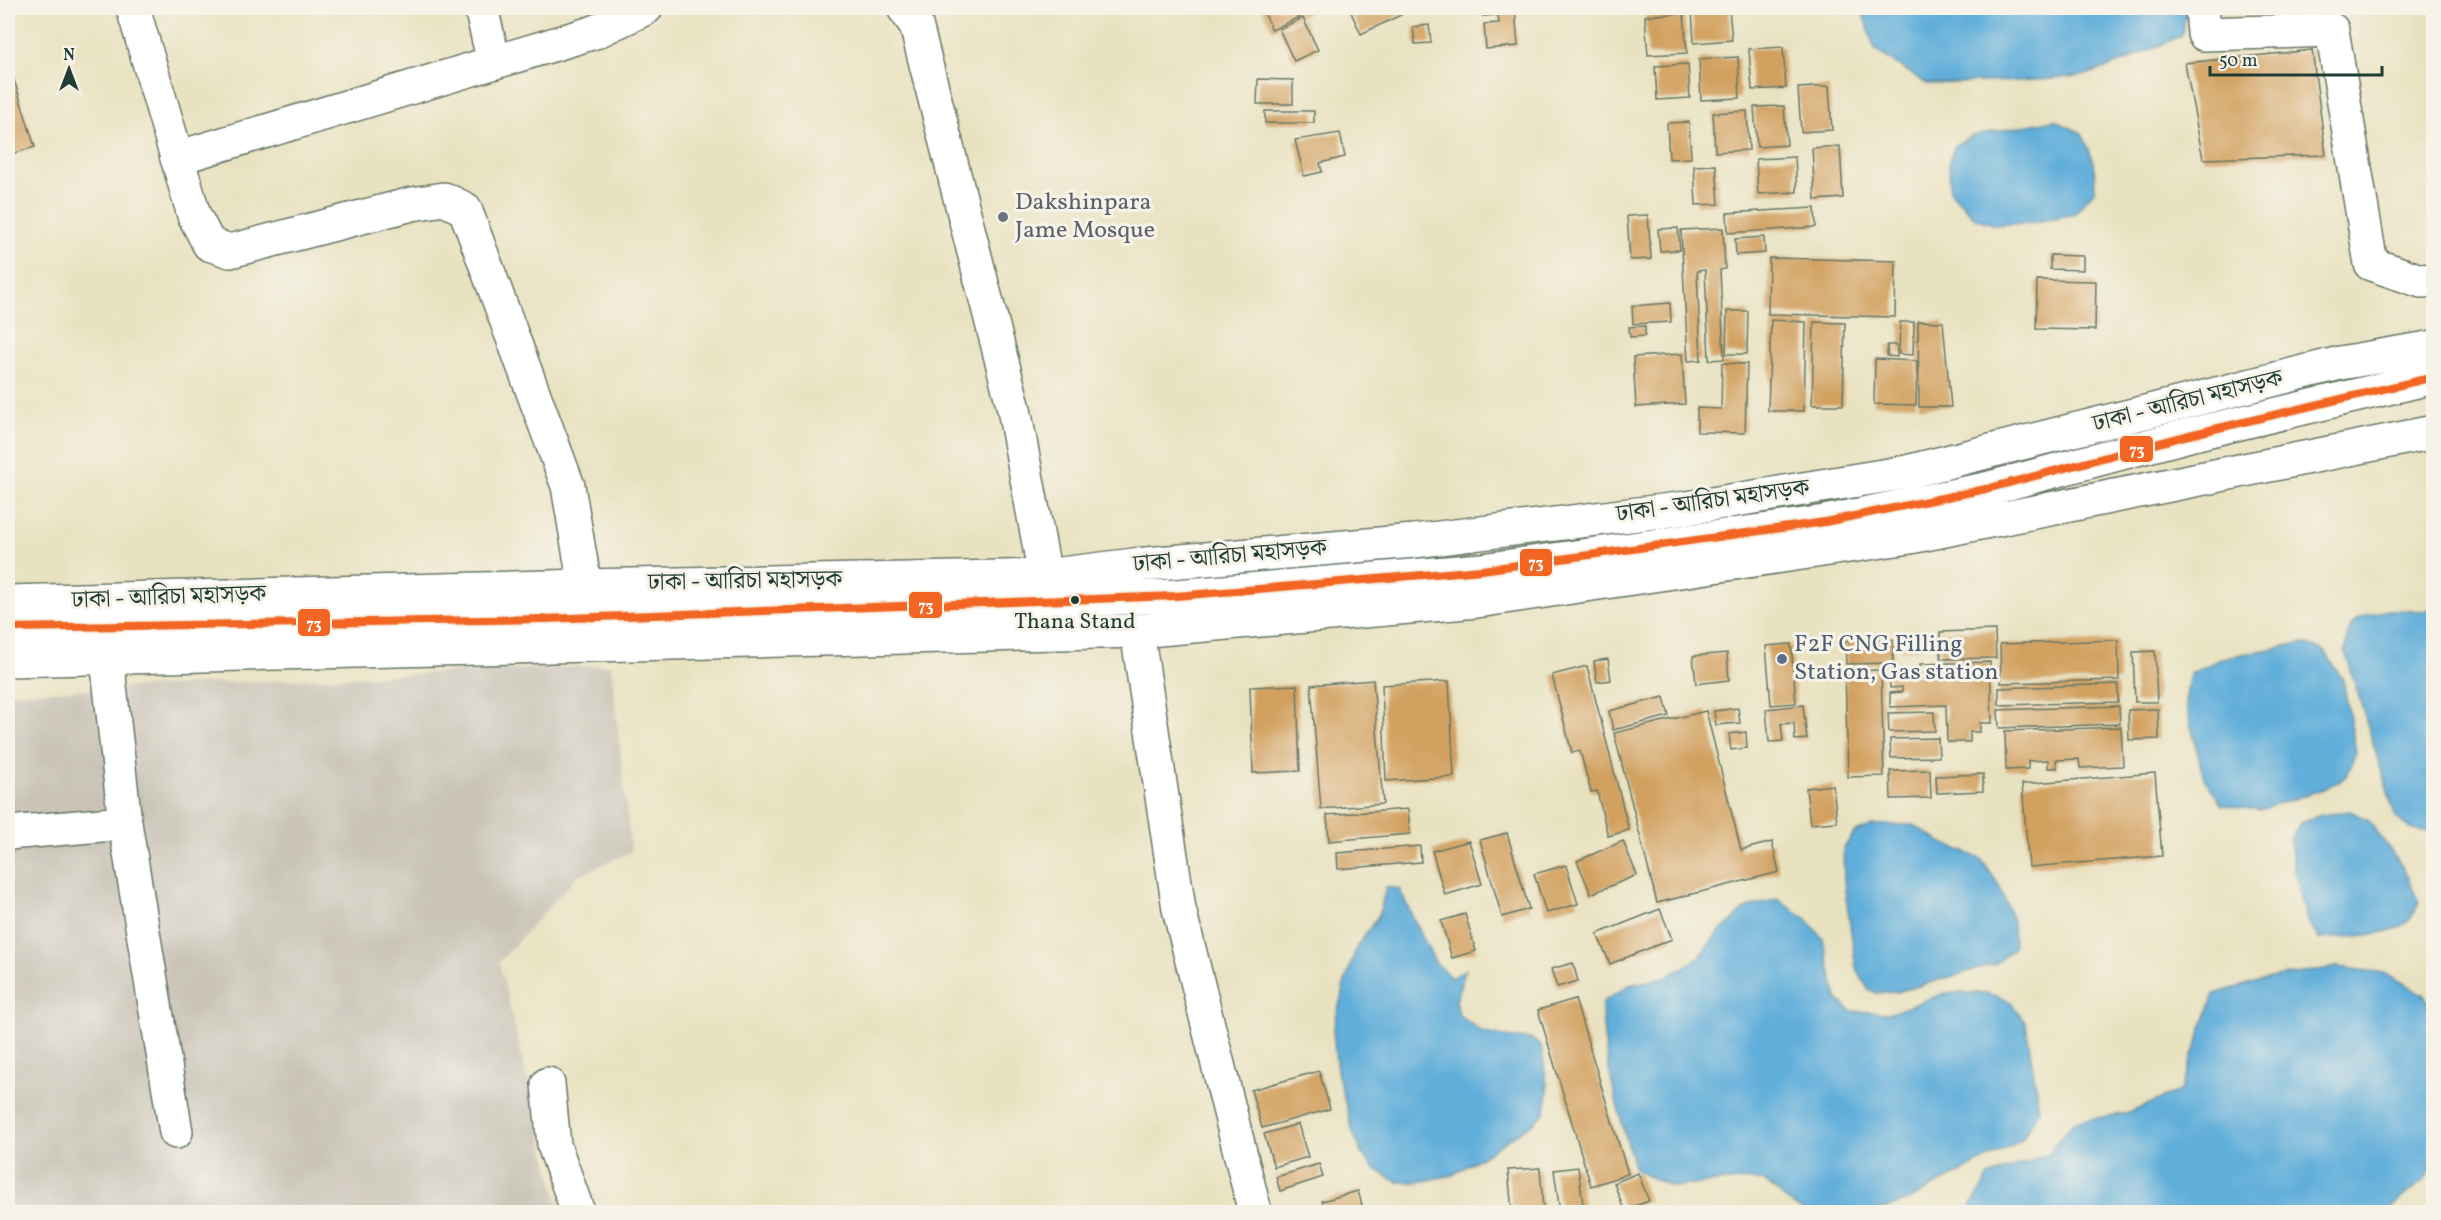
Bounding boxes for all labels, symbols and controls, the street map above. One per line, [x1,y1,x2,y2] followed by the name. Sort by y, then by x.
[39,39,99,99] north arrow
[2210,39,2382,77] scale bar
[63,45,75,67] text: N
[2219,49,2258,74] text: 50 m
[1015,186,1155,248] place label: Dakshinpara Jame Mosque
[996,210,1010,224] marker: Dakshinpara Jame Mosque
[2089,362,2288,442] street label: ঢাকা - আরিচা মহাসড়ক
[2119,435,2154,463] line badge: 73
[2129,440,2145,462] text: 73
[1613,471,1813,533] street label: ঢাকা - আরিচা মহাসড়ক
[1131,531,1329,582] street label: ঢাকা - আরিচা মহাসড়ক
[1519,548,1553,577] line badge: 73
[1528,553,1544,575] text: 73
[646,563,844,601] street label: ঢাকা - আরিচা মহাসড়ক
[70,578,268,618] street label: ঢাকা - আরিচা মহাসড়ক
[908,591,943,619] line badge: 73
[1069,594,1081,606] marker: Thana Stand
[918,596,934,618] text: 73
[1014,607,1136,638] place label: Thana Stand
[297,608,331,637] line badge: 73
[306,614,322,636] text: 73
[1794,628,1999,690] place label: F2F CNG Filling Station, Gas station
[1775,652,1789,666] marker: F2F CNG Filling Station, Gas station

